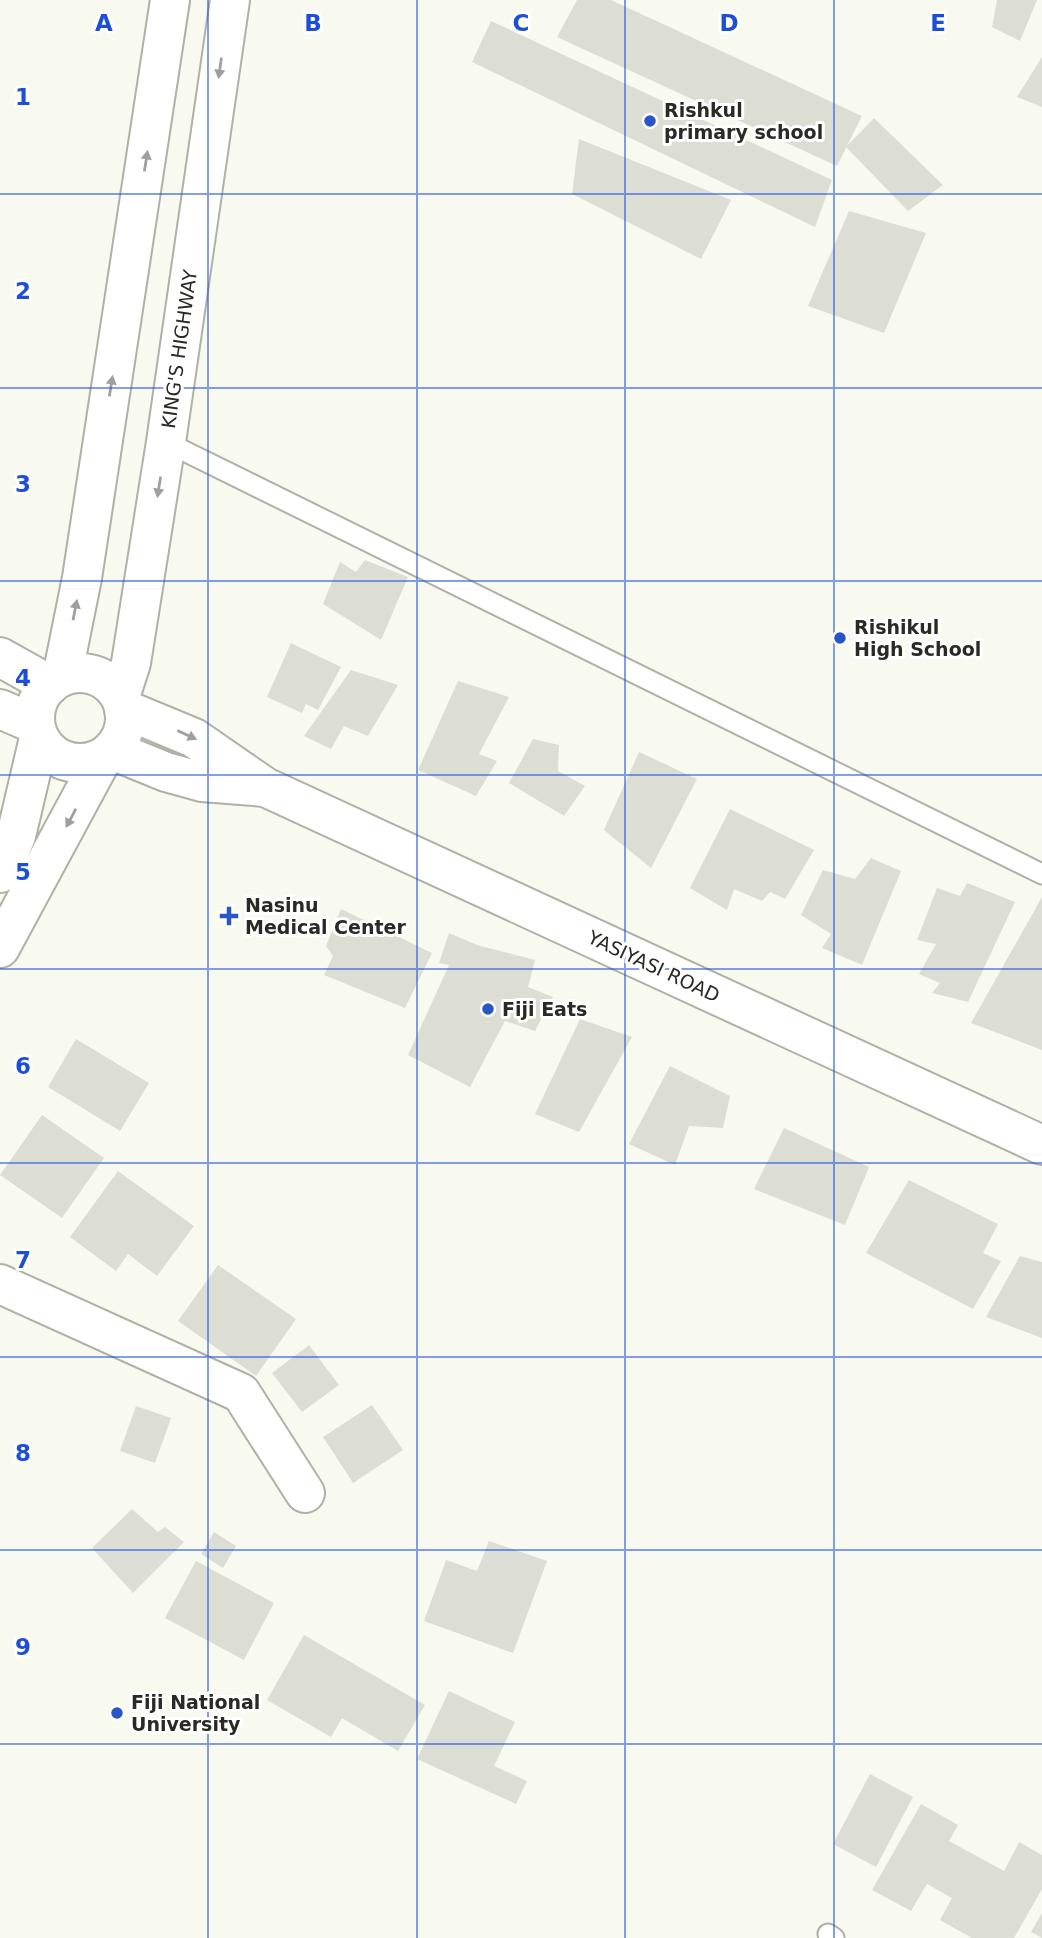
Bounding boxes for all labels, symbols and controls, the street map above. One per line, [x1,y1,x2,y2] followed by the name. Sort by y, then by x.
[95,10,113,36] text: A
[304,10,322,36] text: B
[513,10,529,36] text: C
[719,10,739,36] text: D
[930,10,946,36] text: E
[214,57,225,79] one-way arrow
[15,84,31,110] text: 1
[664,99,823,143] place label: Rishkul primary school
[642,113,658,129] marker: Rishkul primary school
[140,150,151,172] one-way arrow
[157,268,201,430] street label: KING'S HIGHWAY
[15,278,31,304] text: 2
[106,374,117,396] one-way arrow
[15,471,31,497] text: 3
[153,476,164,498] one-way arrow
[70,599,81,621] one-way arrow
[854,616,981,660] place label: Rishikul High School
[832,630,848,646] marker: Rishikul High School
[15,665,31,691] text: 4
[177,730,197,741] one-way arrow
[65,808,77,828] one-way arrow
[15,859,31,885] text: 5
[245,894,406,938] place label: Nasinu Medical Center
[219,906,239,926] marker: Nasinu Medical Center
[584,925,723,1006] street label: YASIYASI ROAD
[502,998,587,1020] place label: Fiji Eats
[480,1001,496,1017] marker: Fiji Eats
[15,1053,31,1079] text: 6
[15,1247,31,1273] text: 7
[15,1440,31,1466] text: 8
[15,1634,31,1660] text: 9
[131,1691,260,1735] place label: Fiji National University
[109,1705,125,1721] marker: Fiji National University

